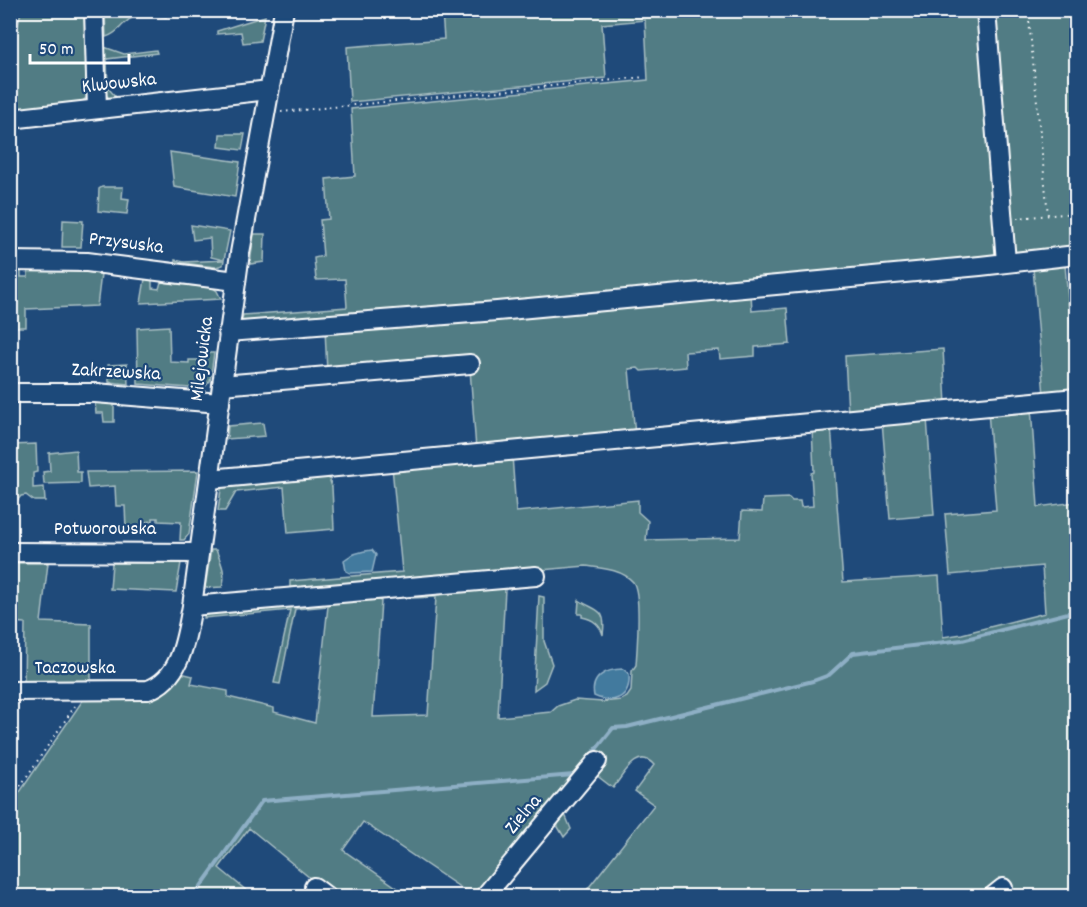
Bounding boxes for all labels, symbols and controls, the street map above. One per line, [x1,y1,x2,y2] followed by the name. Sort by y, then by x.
[30,27,129,65] scale bar
[39,38,74,63] text: 50 m
[80,66,158,102] street label: Klwowska
[87,226,166,263] street label: Przysuska
[184,314,222,403] street label: Milejowicka
[71,357,162,389] street label: Zakrzewska
[54,516,157,544] street label: Potworowska
[35,655,116,683] street label: Taczowska
[499,788,549,841] street label: Zielna

